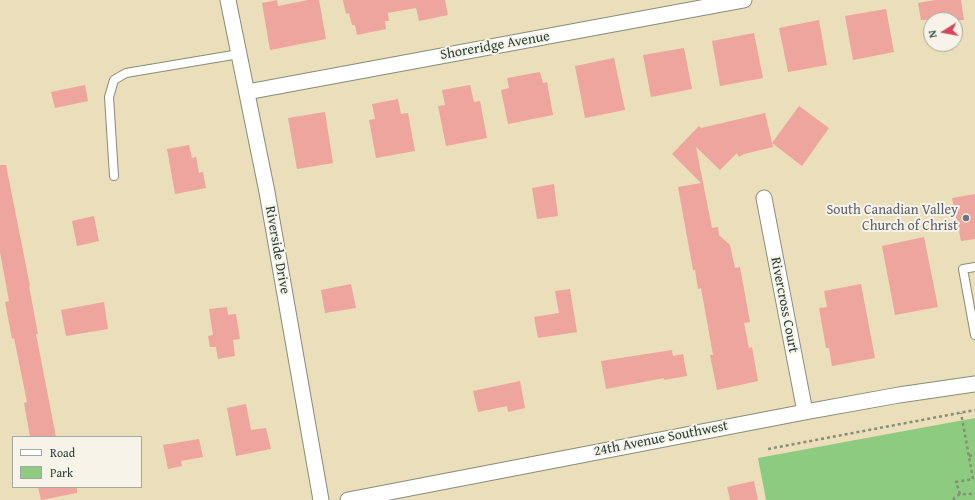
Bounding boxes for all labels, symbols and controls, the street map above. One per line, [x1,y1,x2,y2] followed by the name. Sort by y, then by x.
[923,12,963,52] north arrow
[439,28,551,64] street label: Shoreridge Avenue
[924,29,941,39] text: N
[827,202,958,234] place label: South Canadian Valley Church of Christ
[261,205,293,295] street label: Riverside Drive
[961,213,971,223] marker: South Canadian Valley Church of Christ
[767,256,801,354] street label: Rivercross Court
[592,418,730,460] street label: 24th Avenue Southwest
[12,436,142,488] legend
[50,444,75,461] text: Road
[50,464,73,481] text: Park

